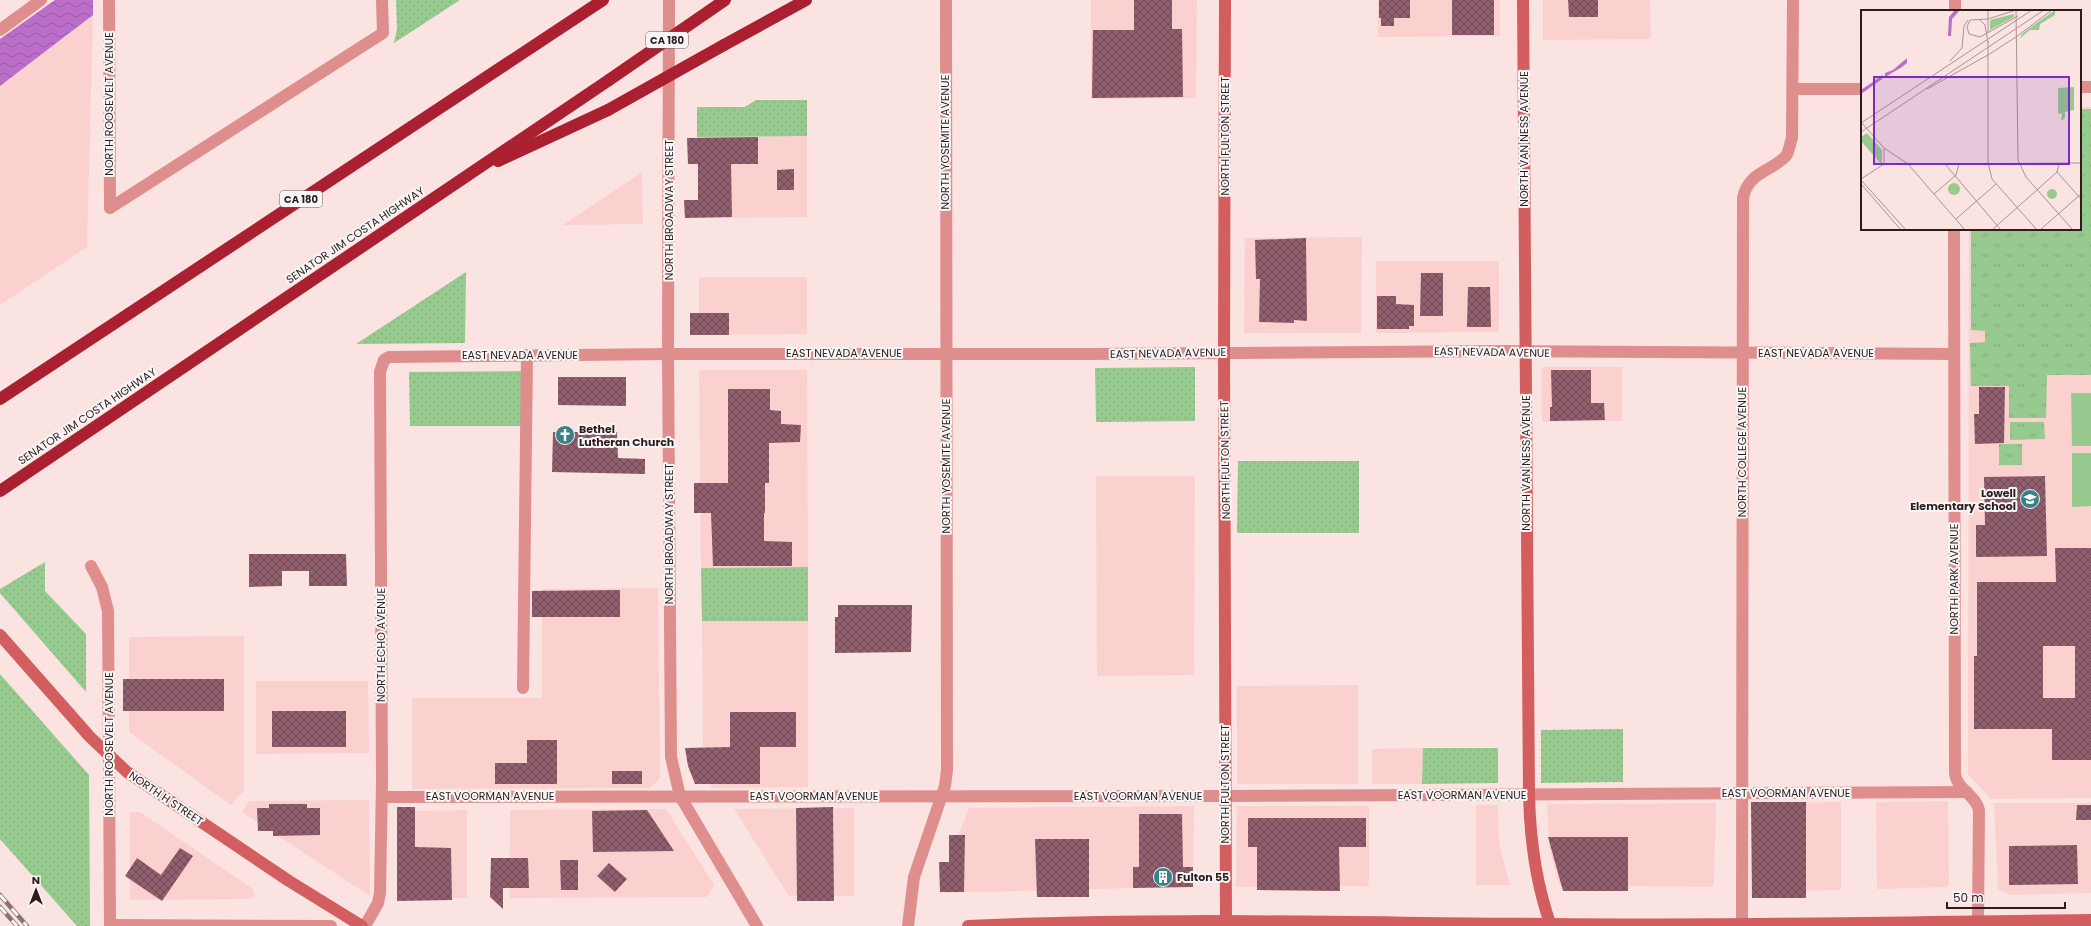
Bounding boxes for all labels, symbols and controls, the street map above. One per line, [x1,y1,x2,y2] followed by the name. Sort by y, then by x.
[1861,10,2081,230] inset map
[101,32,117,176] street label: NORTH ROOSEVELT AVENUE
[646,32,688,48] road number: CA 180
[1516,71,1532,207] street label: NORTH VAN NESS AVENUE
[937,75,953,209] street label: NORTH YOSEMITE AVENUE
[1217,77,1233,195] street label: NORTH FULTON STREET
[661,140,677,280] street label: NORTH BROADWAY STREET
[283,182,428,287] street label: SENATOR JIM COSTA HIGHWAY
[280,191,322,207] road number: CA 180
[1434,343,1550,361] street label: EAST NEVADA AVENUE
[1110,344,1226,362] street label: EAST NEVADA AVENUE
[786,345,902,361] street label: EAST NEVADA AVENUE
[1758,345,1874,361] street label: EAST NEVADA AVENUE
[462,347,578,363] street label: EAST NEVADA AVENUE
[15,363,160,468] street label: SENATOR JIM COSTA HIGHWAY
[1734,387,1750,517] street label: NORTH COLLEGE AVENUE
[1518,395,1534,531] street label: NORTH VAN NESS AVENUE
[938,399,954,533] street label: NORTH YOSEMITE AVENUE
[1216,400,1234,520] street label: NORTH FULTON STREET
[579,421,674,450] place label: Bethel Lutheran Church
[554,424,576,446] church icon: Bethel Lutheran Church
[661,464,677,604] street label: NORTH BROADWAY STREET
[1910,485,2016,514] place label: Lowell Elementary School
[2019,488,2041,510] school or university icon: Lowell Elementary School
[1946,524,1962,634] street label: NORTH PARK AVENUE
[373,588,389,702] street label: NORTH ECHO AVENUE
[101,672,117,816] street label: NORTH ROOSEVELT AVENUE
[1217,725,1233,843] street label: NORTH FULTON STREET
[126,767,206,829] street label: NORTH H STREET
[1722,785,1850,801] street label: EAST VOORMAN AVENUE
[1398,787,1526,803] street label: EAST VOORMAN AVENUE
[426,788,554,804] street label: EAST VOORMAN AVENUE
[750,788,878,804] street label: EAST VOORMAN AVENUE
[1074,788,1202,804] street label: EAST VOORMAN AVENUE
[1152,866,1174,888] building icon: Fulton 55
[1177,869,1229,885] place label: Fulton 55
[16,870,56,910] north arrow
[32,872,40,888] text: N
[1947,884,2065,910] scale bar
[1953,889,1984,906] text: 50 m

